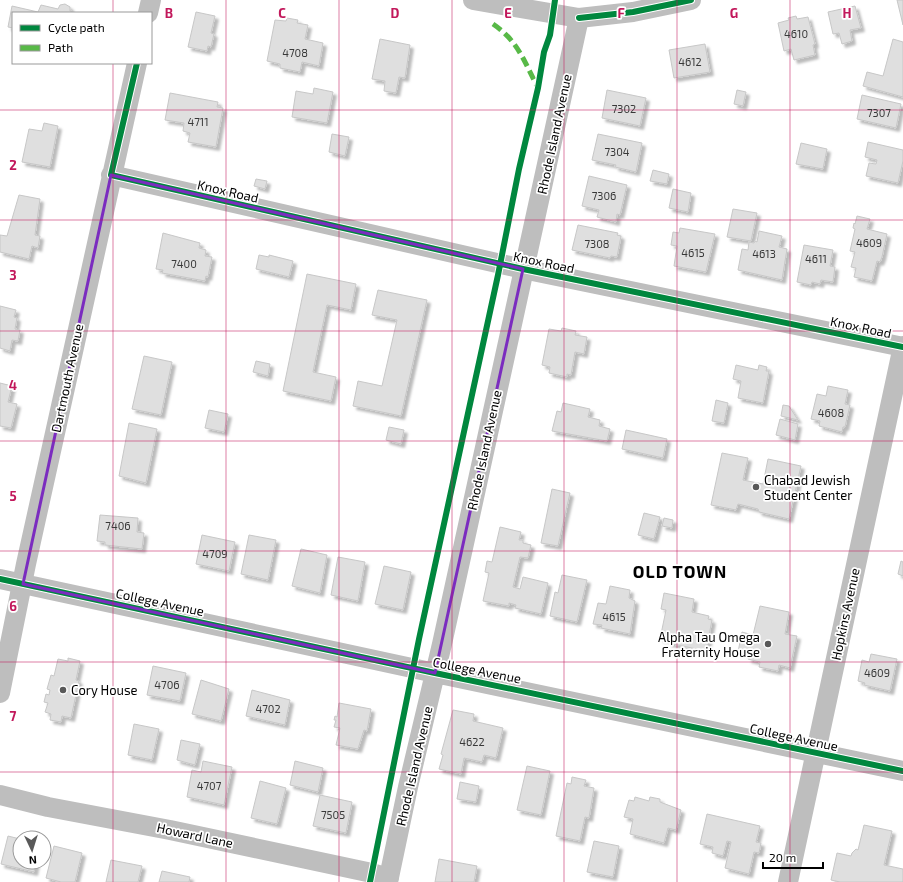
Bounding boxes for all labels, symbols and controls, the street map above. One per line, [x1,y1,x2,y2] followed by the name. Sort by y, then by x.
[165,5,173,21] text: B
[278,5,286,21] text: C
[391,5,400,21] text: D
[504,5,512,21] text: E
[617,5,625,21] text: F
[730,5,738,21] text: G
[843,5,852,21] text: H
[12,12,152,64] legend
[48,20,105,34] text: Cycle path
[784,27,808,40] house number: 4610
[48,40,73,54] text: Path
[282,46,308,59] house number: 4708
[678,55,702,68] house number: 4612
[533,72,575,196] street label: Rhode Island Avenue
[612,102,636,115] house number: 7302
[867,106,891,119] house number: 7307
[187,115,209,128] house number: 4711
[604,145,630,158] house number: 7304
[9,157,17,173] text: 2
[196,176,260,206] street label: Knox Road
[592,189,616,202] house number: 7306
[856,236,882,249] house number: 4609
[584,237,610,250] house number: 7308
[681,246,705,259] house number: 4615
[752,247,776,260] house number: 4613
[512,248,576,276] street label: Knox Road
[805,252,827,265] house number: 4611
[171,257,197,270] house number: 7400
[9,267,17,283] text: 3
[829,313,893,341] street label: Knox Road
[48,322,86,434] street label: Dartmouth Avenue
[9,377,17,393] text: 4
[463,388,505,512] street label: Rhode Island Avenue
[818,406,844,419] house number: 4608
[764,472,853,503] place label: Chabad Jewish Student Center
[751,482,761,492] marker: Chabad Jewish Student Center
[9,488,17,504] text: 5
[105,519,131,532] house number: 7406
[202,547,228,560] house number: 4709
[633,561,727,581] district label: OLD TOWN
[827,566,863,662] street label: Hopkins Avenue
[114,585,206,619] street label: College Avenue
[9,598,17,614] text: 6
[602,610,626,623] house number: 4615
[658,629,760,660] place label: Alpha Tau Omega Fraternity House
[763,639,773,649] marker: Alpha Tau Omega Fraternity House
[431,654,523,686] street label: College Avenue
[864,666,890,679] house number: 4609
[154,678,180,691] house number: 4706
[71,682,138,698] place label: Cory House
[58,685,68,695] marker: Cory House
[255,702,281,715] house number: 4702
[392,705,436,827] street label: Rhode Island Avenue
[10,708,17,724] text: 7
[748,720,840,754] street label: College Avenue
[459,735,485,748] house number: 4622
[197,779,222,792] house number: 4707
[321,808,345,821] house number: 7505
[155,819,235,851] street label: Howard Lane
[12,830,52,870] north arrow
[763,844,823,870] scale bar
[769,850,796,864] text: 20 m
[28,854,37,867] text: N

